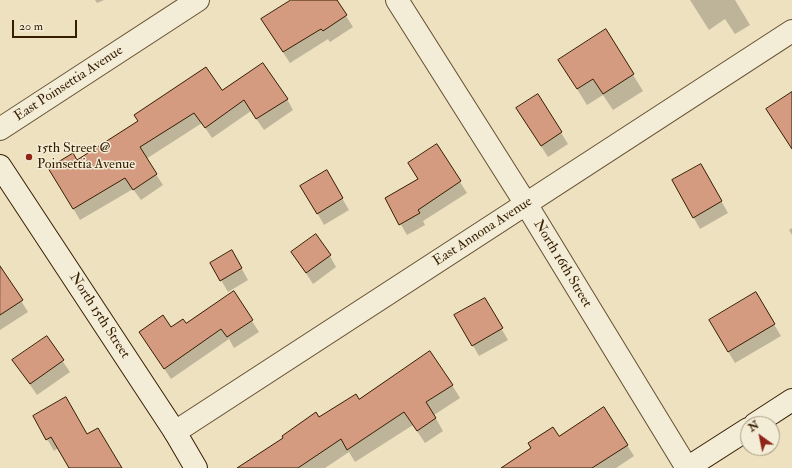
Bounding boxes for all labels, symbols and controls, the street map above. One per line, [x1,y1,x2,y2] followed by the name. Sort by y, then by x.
[14,12,79,38] scale bar
[19,19,43,34] text: 20 m
[11,43,127,125] street label: East Poinsettia Avenue
[37,141,135,174] place label: 15th Street @ Poinsettia Avenue
[24,152,34,162] marker: 15th Street @ Poinsettia Avenue
[430,194,536,270] street label: East Annona Avenue
[529,217,595,311] street label: North 16th Street
[65,270,133,362] street label: North 15th Street
[740,416,780,456] north arrow
[746,418,761,434] text: N

